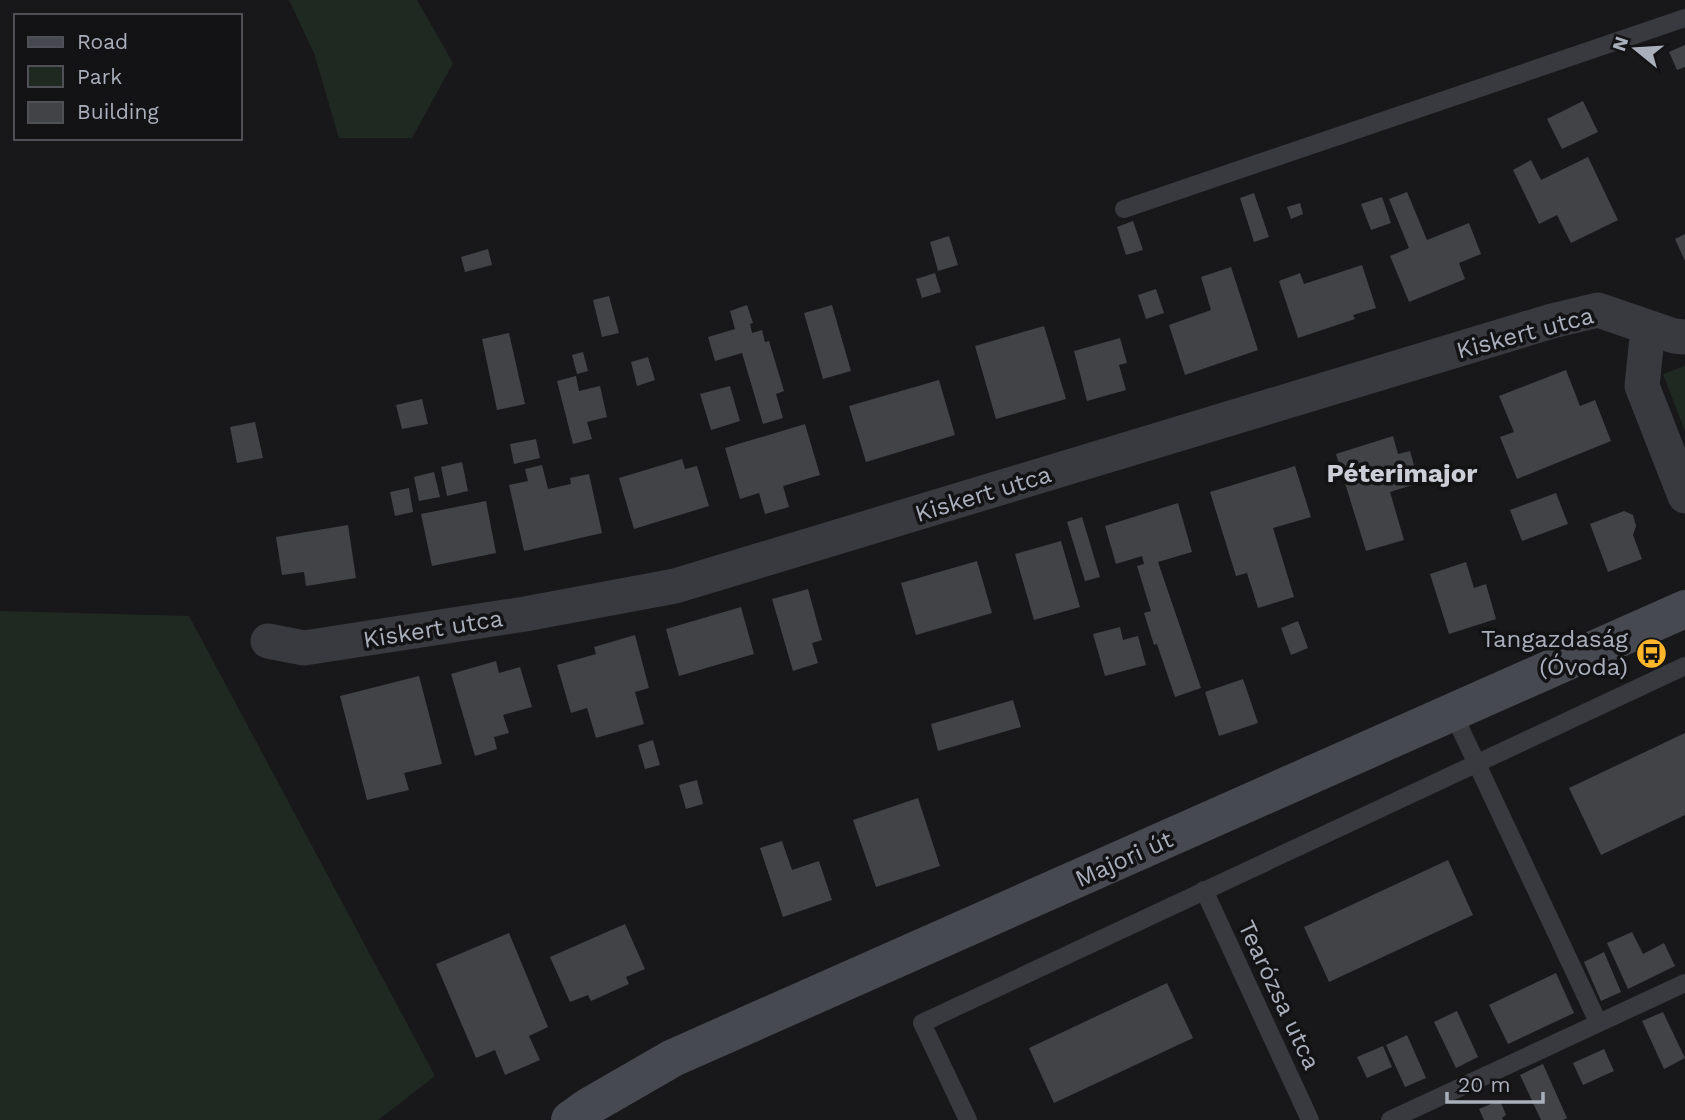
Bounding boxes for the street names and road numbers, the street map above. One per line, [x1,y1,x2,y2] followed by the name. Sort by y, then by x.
[1453,301,1597,365] street label: Kiskert utca
[911,460,1055,528] street label: Kiskert utca
[361,604,505,654] street label: Kiskert utca
[1071,825,1177,893] street label: Majori út
[1232,916,1326,1074] street label: Tearózsa utca

